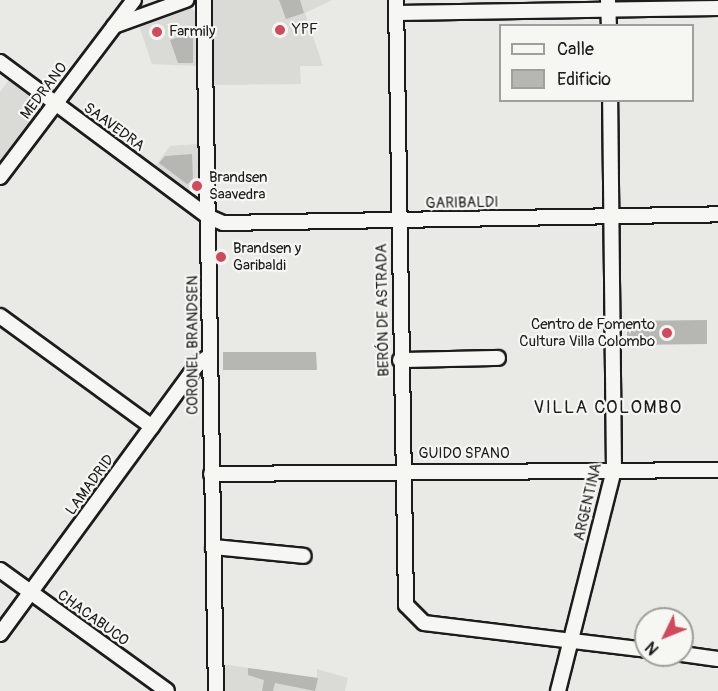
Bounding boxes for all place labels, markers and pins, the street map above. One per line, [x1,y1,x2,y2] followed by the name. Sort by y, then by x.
[292,21,318,39] place label: YPF
[169,23,215,41] place label: Farmily
[273,23,287,37] marker: YPF
[150,25,164,39] marker: Farmily
[209,168,267,203] place label: Brandsen Saavedra
[190,179,204,193] marker: Brandsen Saavedra
[233,239,301,274] place label: Brandsen y Garibaldi
[214,250,228,264] marker: Brandsen y Garibaldi
[519,315,655,350] place label: Centro de Fomento Cultura Villa Colombo
[660,326,674,340] marker: Centro de Fomento Cultura Villa Colombo

